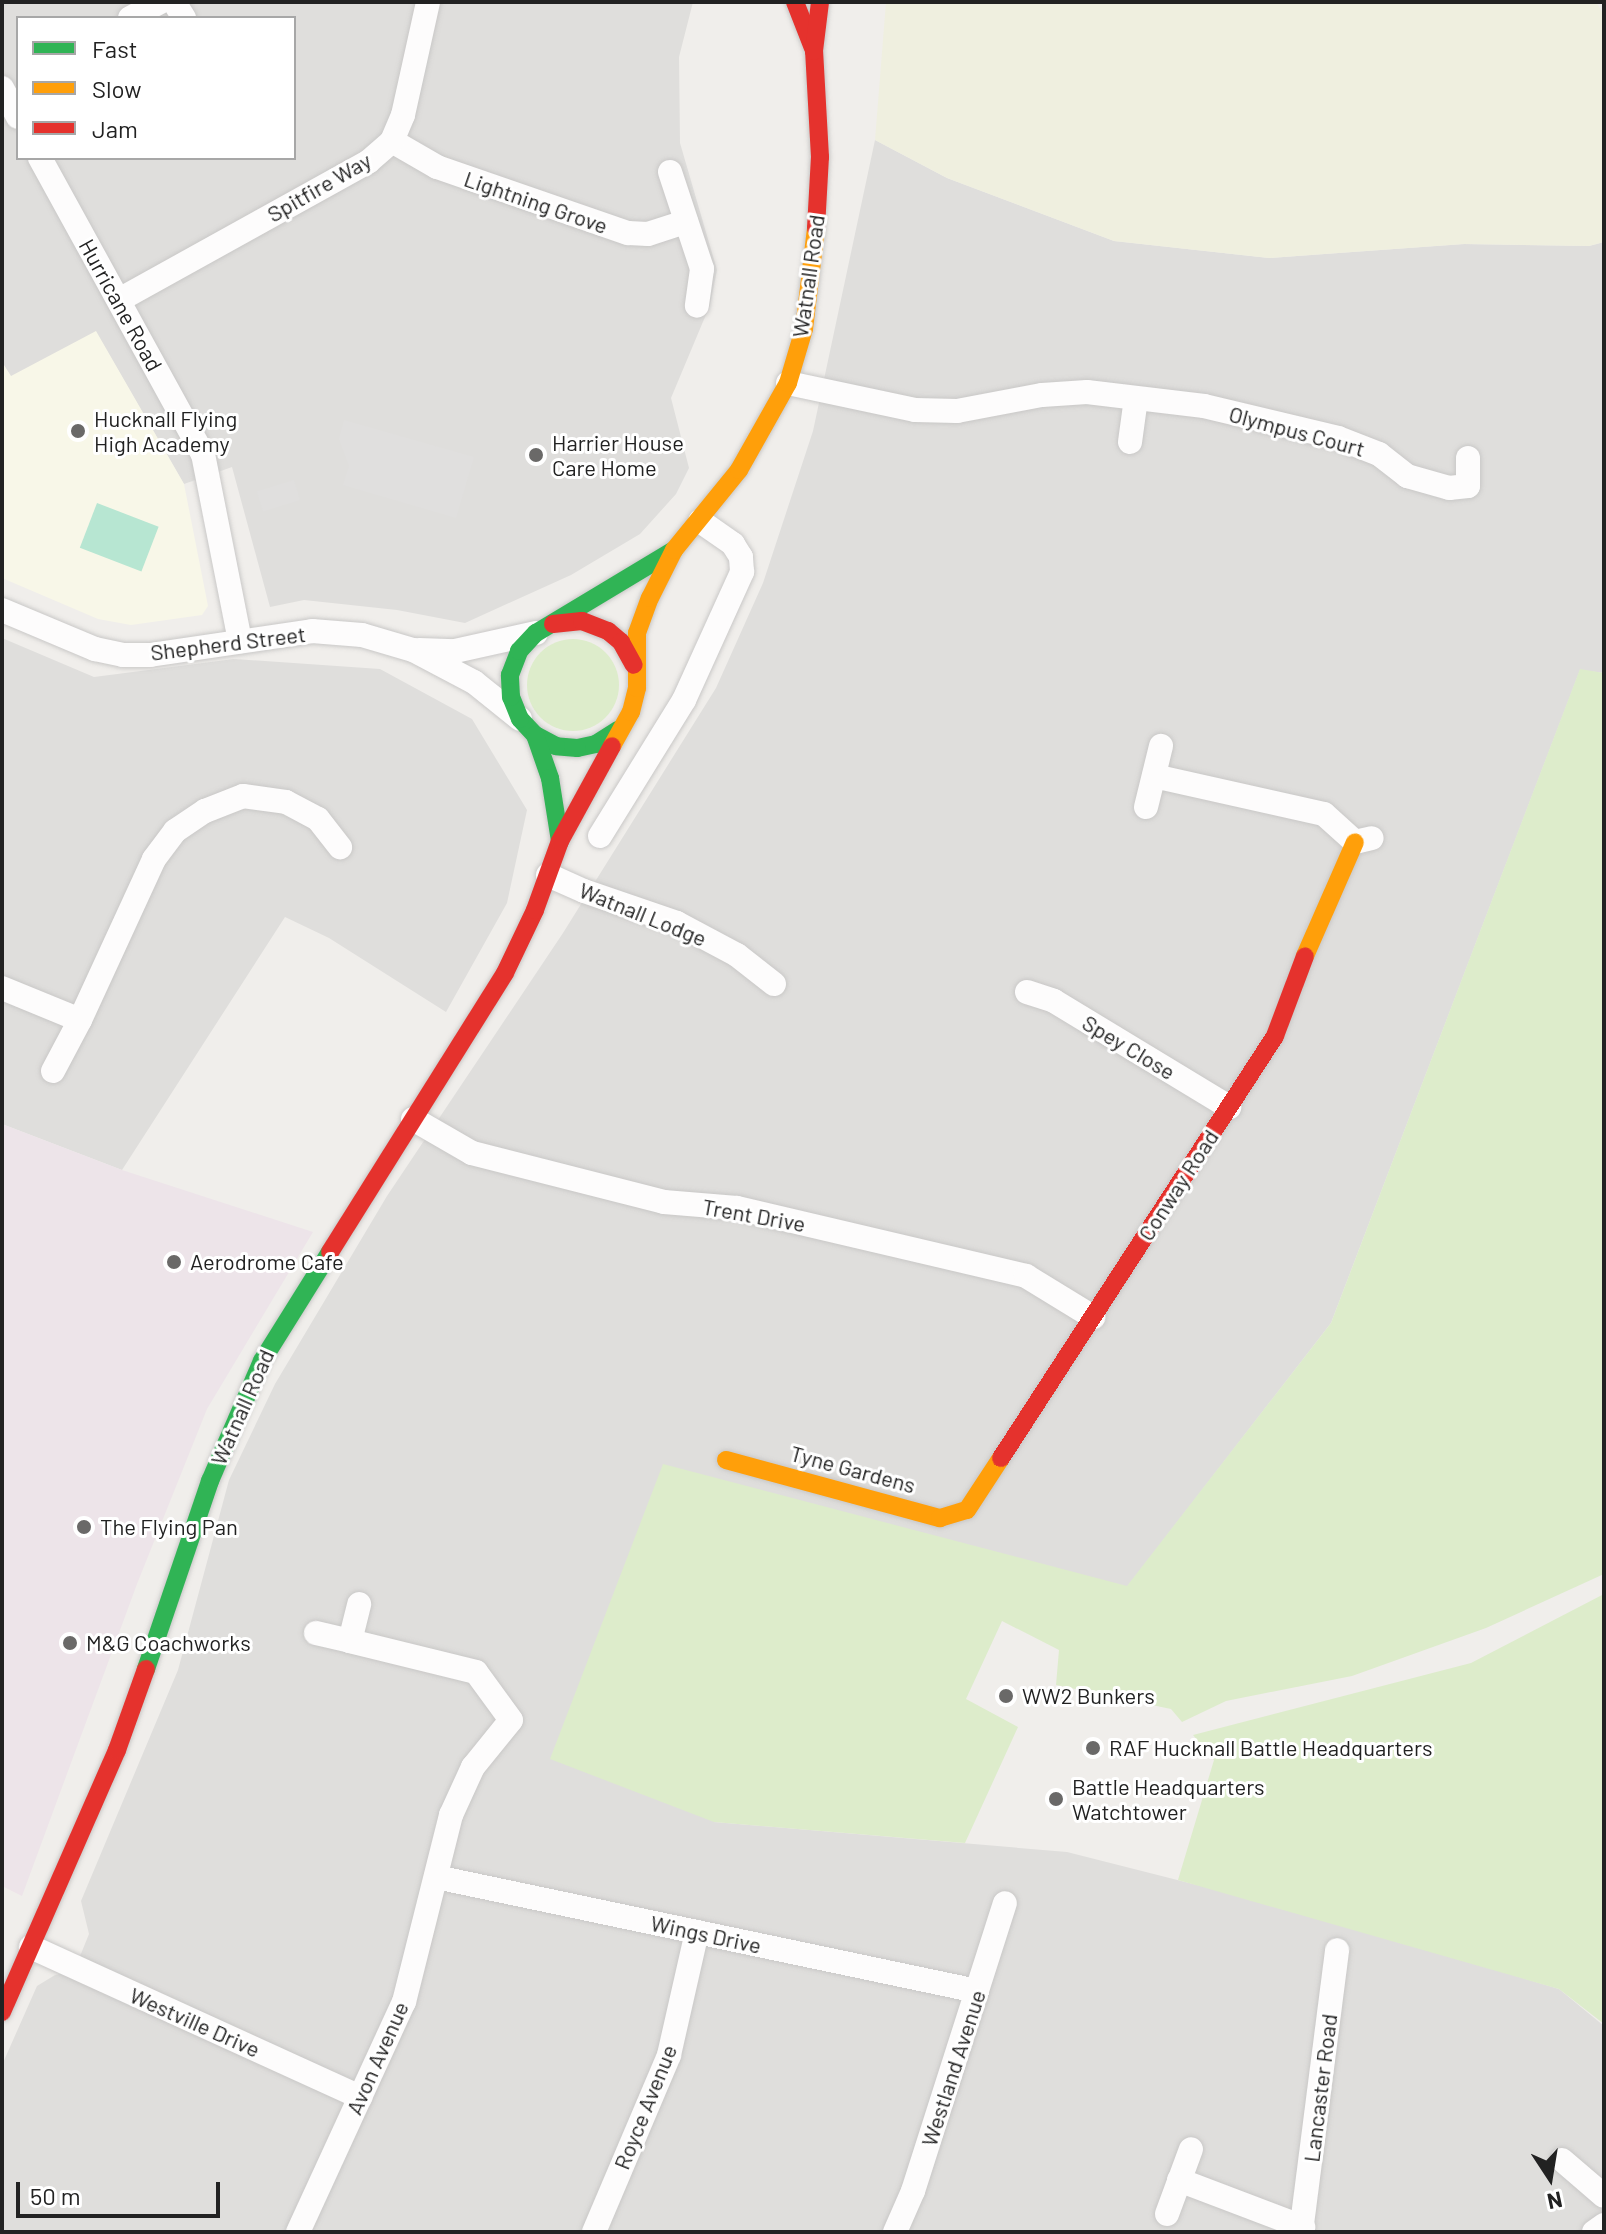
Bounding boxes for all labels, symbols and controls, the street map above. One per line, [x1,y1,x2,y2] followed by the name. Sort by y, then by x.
[16,16,296,160] legend
[92,34,137,63] text: Fast
[92,74,141,103] text: Slow
[92,114,138,143] text: Jam
[262,147,376,227] street label: Spitfire Way
[461,165,611,239] street label: Lightning Grove
[786,213,830,339] street label: Watnall Road
[74,234,168,376] street label: Hurricane Road
[1226,400,1368,462] street label: Olympus Court
[94,405,237,456] place label: Hucknall Flying High Academy
[69,422,87,440] marker: Hucknall Flying High Academy
[552,429,684,480] place label: Harrier House Care Home
[527,446,545,464] marker: Harrier House Care Home
[149,620,307,666] street label: Shepherd Street
[575,876,711,952] street label: Watnall Lodge
[1078,1009,1180,1085] street label: Spey Close
[1132,1125,1224,1245] street label: Conway Road
[700,1193,808,1237] street label: Trent Drive
[190,1249,344,1275] place label: Aerodrome Cafe
[165,1253,183,1271] marker: Aerodrome Cafe
[205,1345,279,1469] street label: Watnall Road
[788,1440,918,1498] street label: Tyne Gardens
[100,1514,238,1540] place label: The Flying Pan
[75,1518,93,1536] marker: The Flying Pan
[86,1630,251,1656] place label: M&G Coachworks
[61,1634,79,1652] marker: M&G Coachworks
[1022,1683,1155,1709] place label: WW2 Bunkers
[997,1687,1015,1705] marker: WW2 Bunkers
[1109,1735,1432,1761] place label: RAF Hucknall Battle Headquarters
[1084,1739,1102,1757] marker: RAF Hucknall Battle Headquarters
[1072,1773,1265,1824] place label: Battle Headquarters Watchtower
[1047,1790,1065,1808] marker: Battle Headquarters Watchtower
[648,1909,764,1959] street label: Wings Drive
[126,1982,264,2062] street label: Westville Drive
[915,1987,991,2149] street label: Westland Avenue
[340,1997,414,2119] street label: Avon Avenue
[1298,2012,1342,2164] street label: Lancaster Road
[608,2041,682,2173] street label: Royce Avenue
[1510,2138,1590,2218] north arrow
[20,2166,224,2216] scale bar
[30,2181,81,2210] text: 50 m
[1545,2187,1565,2216] text: N

